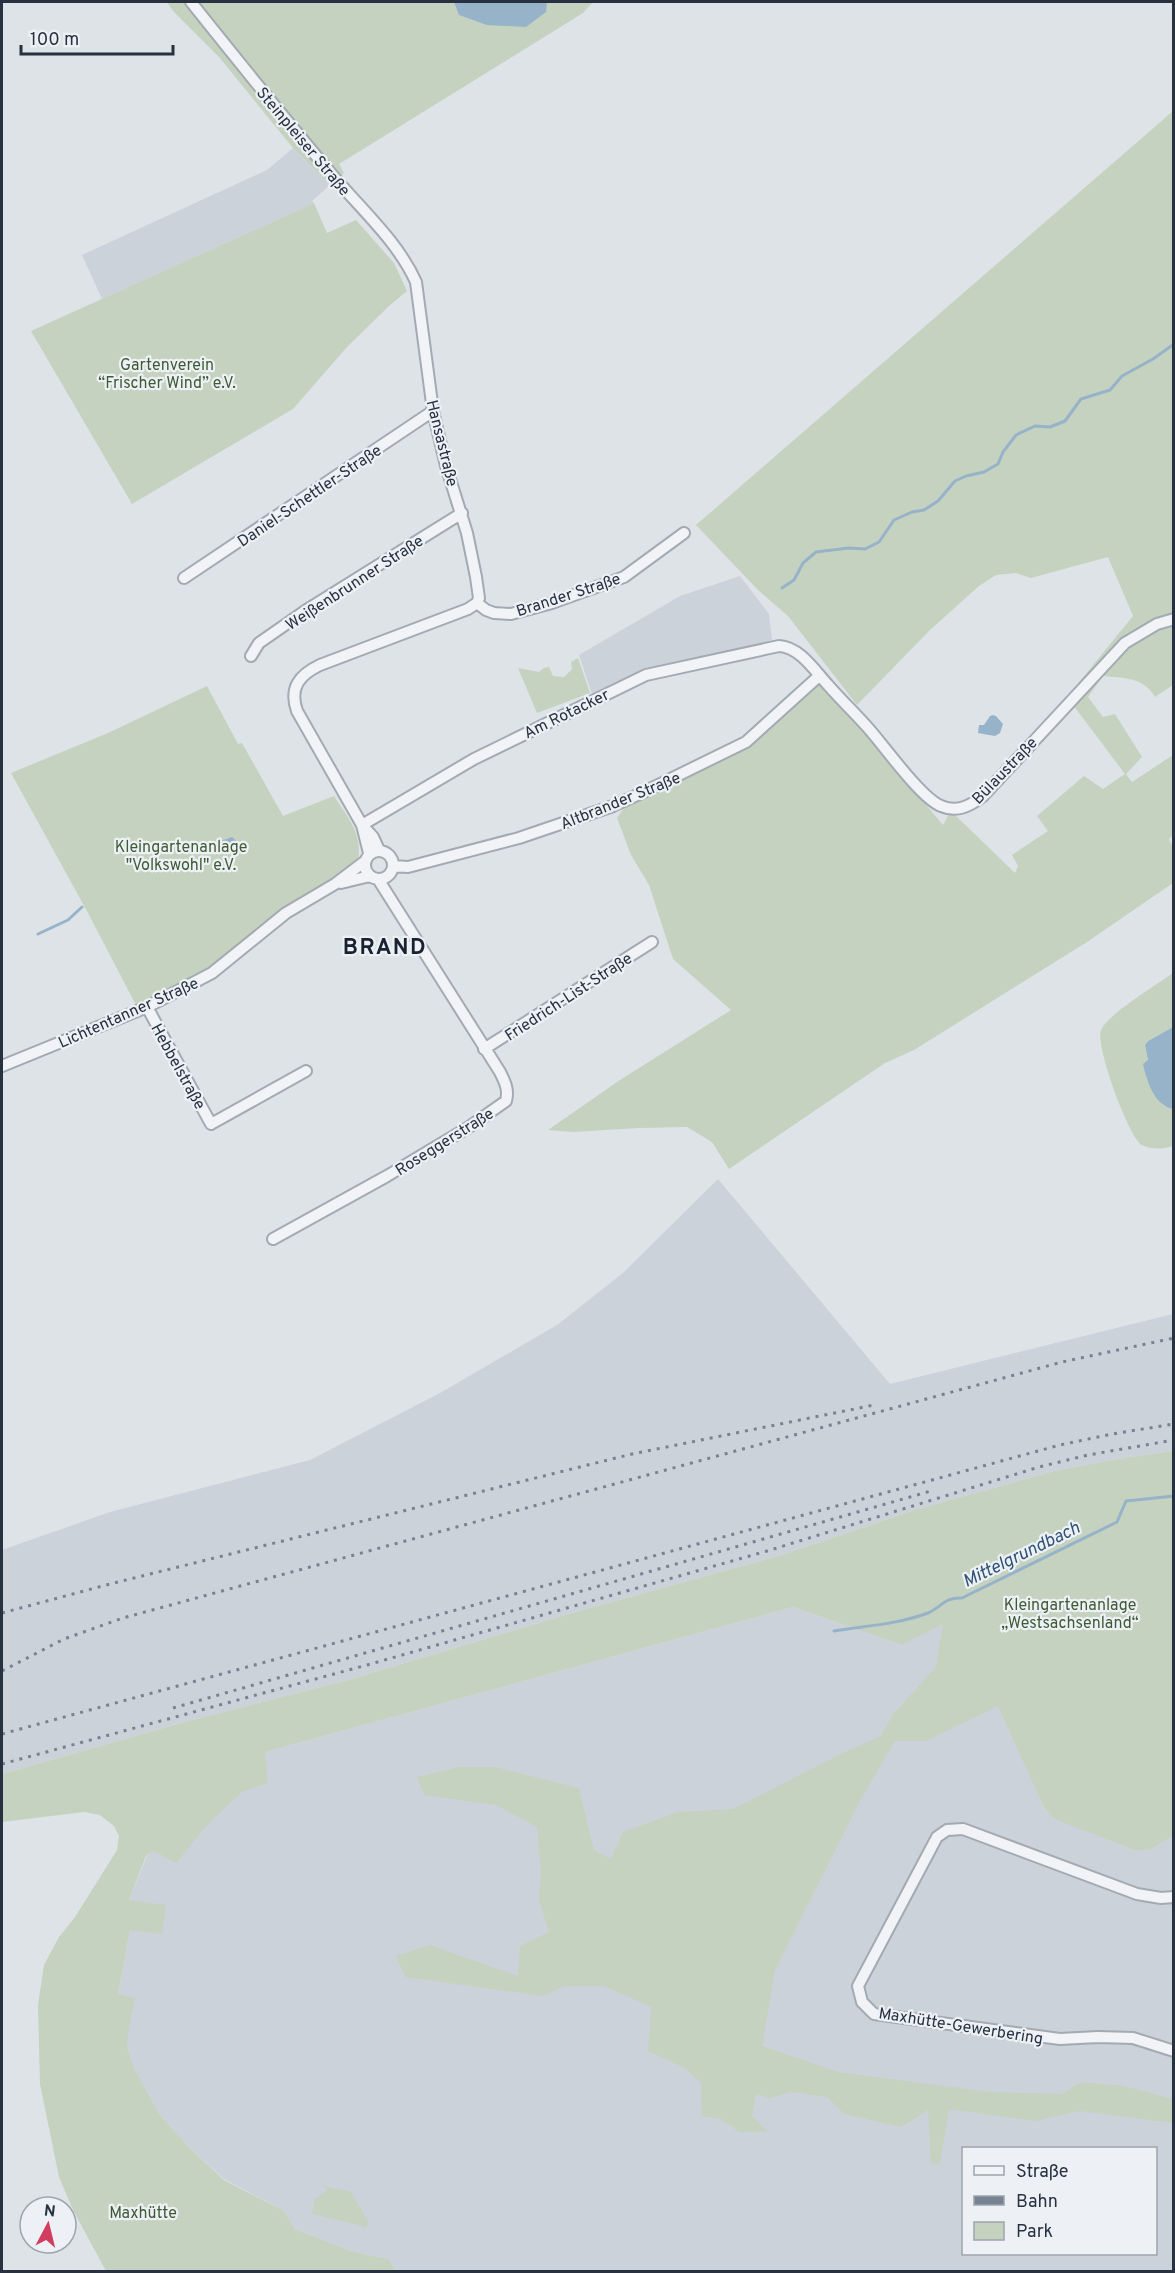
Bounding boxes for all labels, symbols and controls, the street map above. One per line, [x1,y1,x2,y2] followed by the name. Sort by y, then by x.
[21,18,172,56] scale bar
[30,29,79,52] text: 100 m
[251,84,354,201] street label: Steinpleiser Straße
[98,356,236,394] park label: Gartenverein “Frischer Wind” e.V.
[421,398,461,489] street label: Hansastraße
[234,441,386,552] street label: Daniel-Schettler-Straße
[282,532,428,636] street label: Weißenbrunner Straße
[514,570,623,622] street label: Brander Straße
[521,685,613,744] street label: Am Rotacker
[968,734,1042,809] street label: Bülaustraße
[558,769,684,835] street label: Altbrander Straße
[115,838,247,876] park label: Kleingartenanlage "Volkswohl" e.V.
[343,935,427,962] district label: BRAND
[502,949,636,1046] street label: Friedrich-List-Straße
[56,974,202,1054] street label: Lichtentanner Straße
[145,1020,209,1114] street label: Hebbelstraße
[392,1104,498,1181] street label: Roseggerstraße
[959,1517,1084,1594] water label: Mittelgrundbach
[1001,1596,1139,1634] park label: Kleingartenanlage „Westsachsenland“
[877,2004,1044,2050] street label: Maxhütte-Gewerbering
[962,2147,1157,2255] legend
[1016,2161,1068,2184] text: Straße
[1016,2191,1058,2214] text: Bahn
[18,2195,78,2255] north arrow
[43,2201,57,2223] text: N
[109,2204,177,2224] park label: Maxhütte
[1016,2221,1053,2244] text: Park

